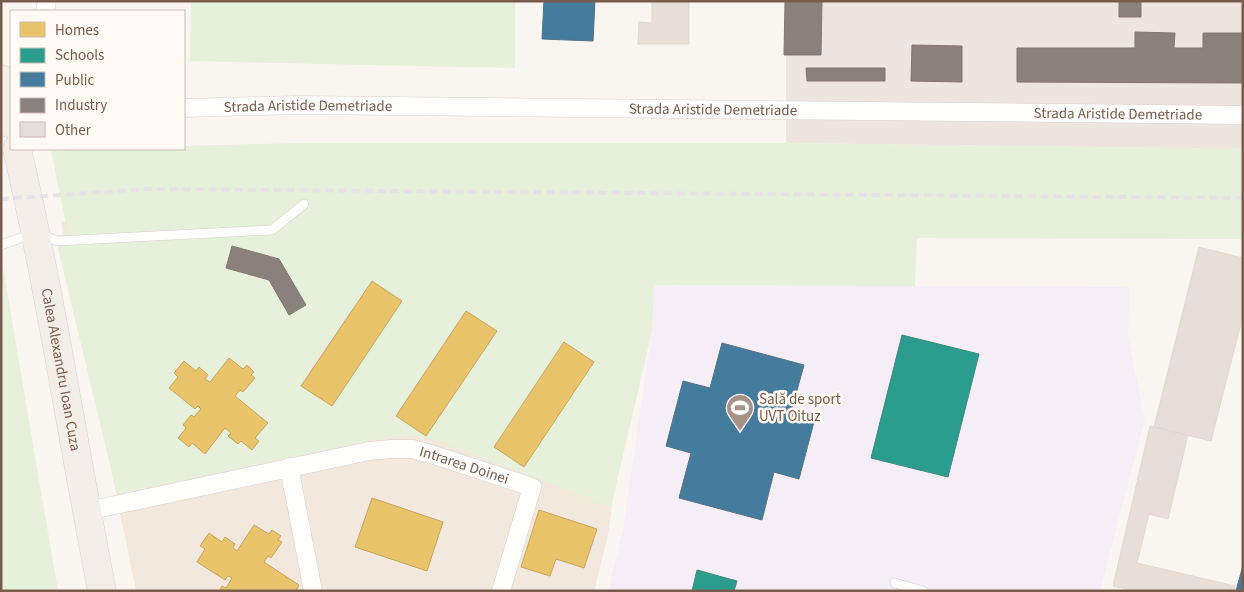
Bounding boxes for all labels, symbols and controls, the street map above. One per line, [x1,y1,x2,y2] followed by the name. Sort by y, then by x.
[10,10,185,150] legend
[55,20,99,41] text: Homes
[55,45,104,66] text: Schools
[55,70,94,91] text: Public
[223,94,392,117] street label: Strada Aristide Demetriade
[55,95,107,116] text: Industry
[629,98,797,121] street label: Strada Aristide Demetriade
[1034,102,1202,125] street label: Strada Aristide Demetriade
[55,120,92,141] text: Other
[36,286,86,453] street label: Calea Alexandru Ioan Cuza
[759,389,841,427] place label: Sală de sport UVT Oituz
[725,393,755,432] sports icon: Sală de sport UVT Oituz
[417,441,512,489] street label: Intrarea Doinei

